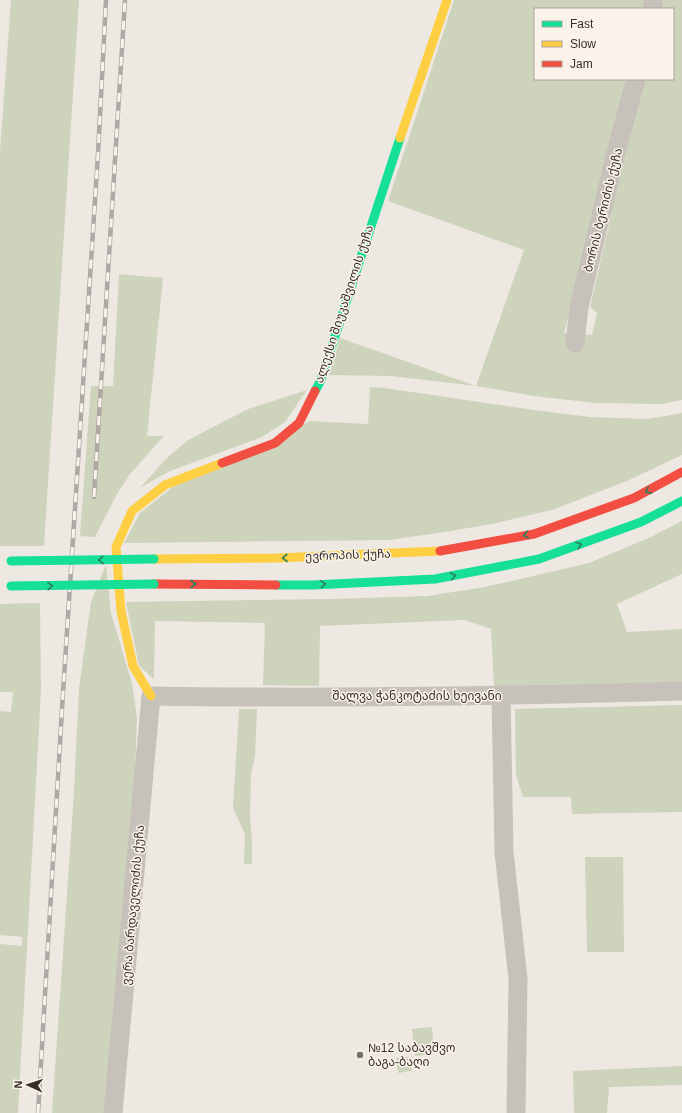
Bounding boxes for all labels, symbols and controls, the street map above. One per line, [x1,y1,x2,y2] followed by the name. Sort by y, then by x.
[534,8,674,80] legend
[570,17,594,31] text: Fast
[570,37,596,51] text: Slow
[570,57,593,71] text: Jam
[581,146,625,274] street label: ბორის ბერიძის ქუჩა
[312,223,377,385] street label: ალექსი შიუკაშვილის ქუჩა
[644,486,652,494] one-way arrow
[523,531,529,539] one-way arrow
[575,541,582,549] one-way arrow
[305,547,391,563] street label: ევროპის ქუჩა
[282,554,288,562] one-way arrow
[98,556,104,564] one-way arrow
[449,572,456,580] one-way arrow
[190,580,196,588] one-way arrow
[320,580,326,589] one-way arrow
[47,581,53,590] one-way arrow
[332,689,502,704] street label: შალვა ჭანკოტაძის ხეივანი
[119,824,148,986] street label: ვერა ბარდაველიძის ქუჩა
[368,1041,455,1070] place label: №12 საბავშვო ბაგა-ბაღი
[355,1050,365,1060] marker: №12 საბავშვო ბაგა-ბაღი
[8,1065,48,1105] north arrow
[12,1080,24,1089] text: N

